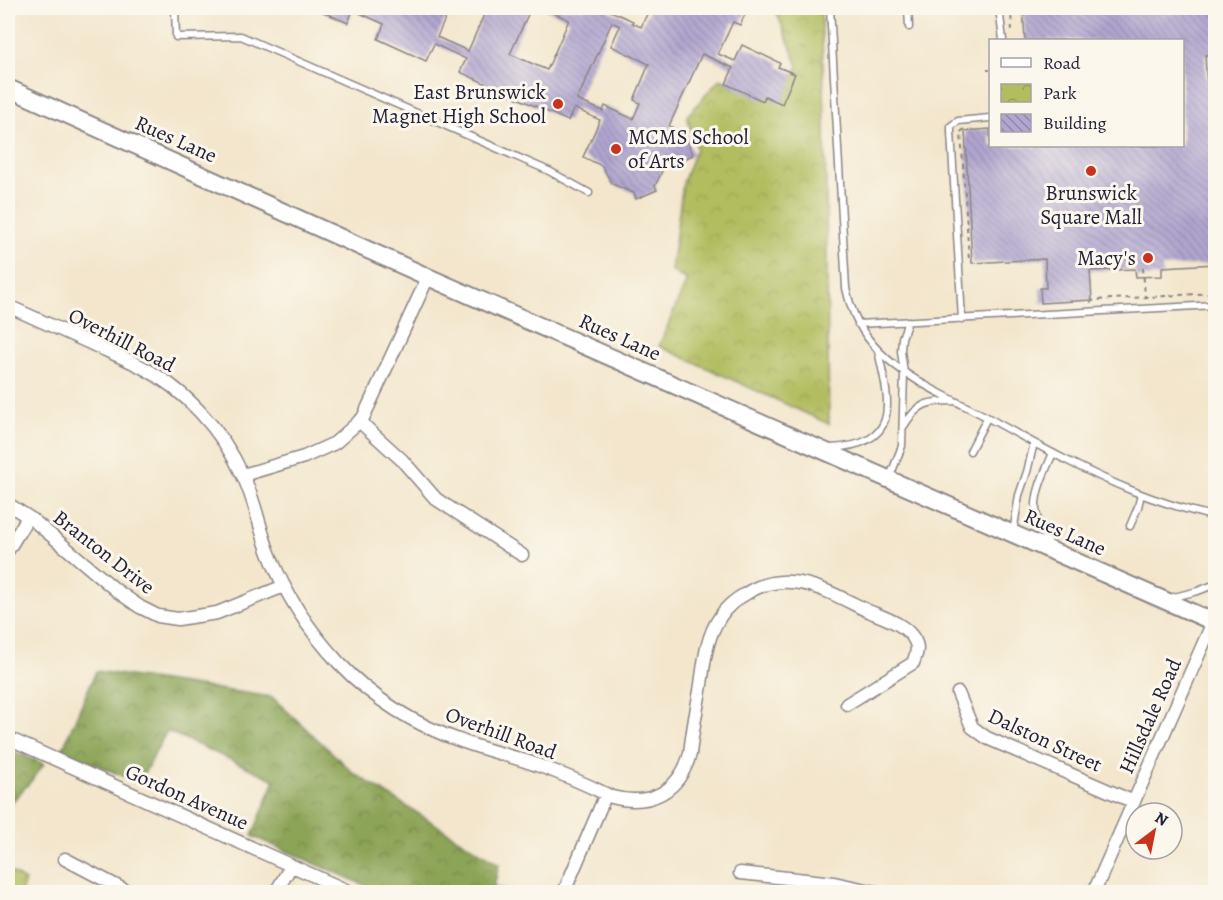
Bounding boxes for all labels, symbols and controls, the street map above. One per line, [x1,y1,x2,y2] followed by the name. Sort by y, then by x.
[989,39,1184,147] legend
[1043,51,1081,75] text: Road
[372,78,547,130] place label: East Brunswick Magnet High School
[1043,81,1077,105] text: Park
[551,97,565,111] marker: East Brunswick Magnet High School
[131,109,221,169] street label: Rues Lane
[1043,111,1107,135] text: Building
[628,123,749,175] place label: MCMS School of Arts
[609,142,623,156] marker: MCMS School of Arts
[1084,164,1098,178] marker: Brunswick Square Mall
[1040,179,1142,231] place label: Brunswick Square Mall
[1077,244,1136,272] place label: Macy's
[1141,251,1155,265] marker: Macy's
[64,301,181,379] street label: Overhill Road
[575,307,665,367] street label: Rues Lane
[1020,502,1110,562] street label: Rues Lane
[47,504,161,600] street label: Branton Drive
[1112,653,1188,778] street label: Hillsdale Road
[441,700,561,766] street label: Overhill Road
[983,701,1107,779] street label: Dalston Street
[121,757,253,837] street label: Gordon Avenue
[1124,801,1184,861] north arrow
[1151,807,1172,832] text: N

